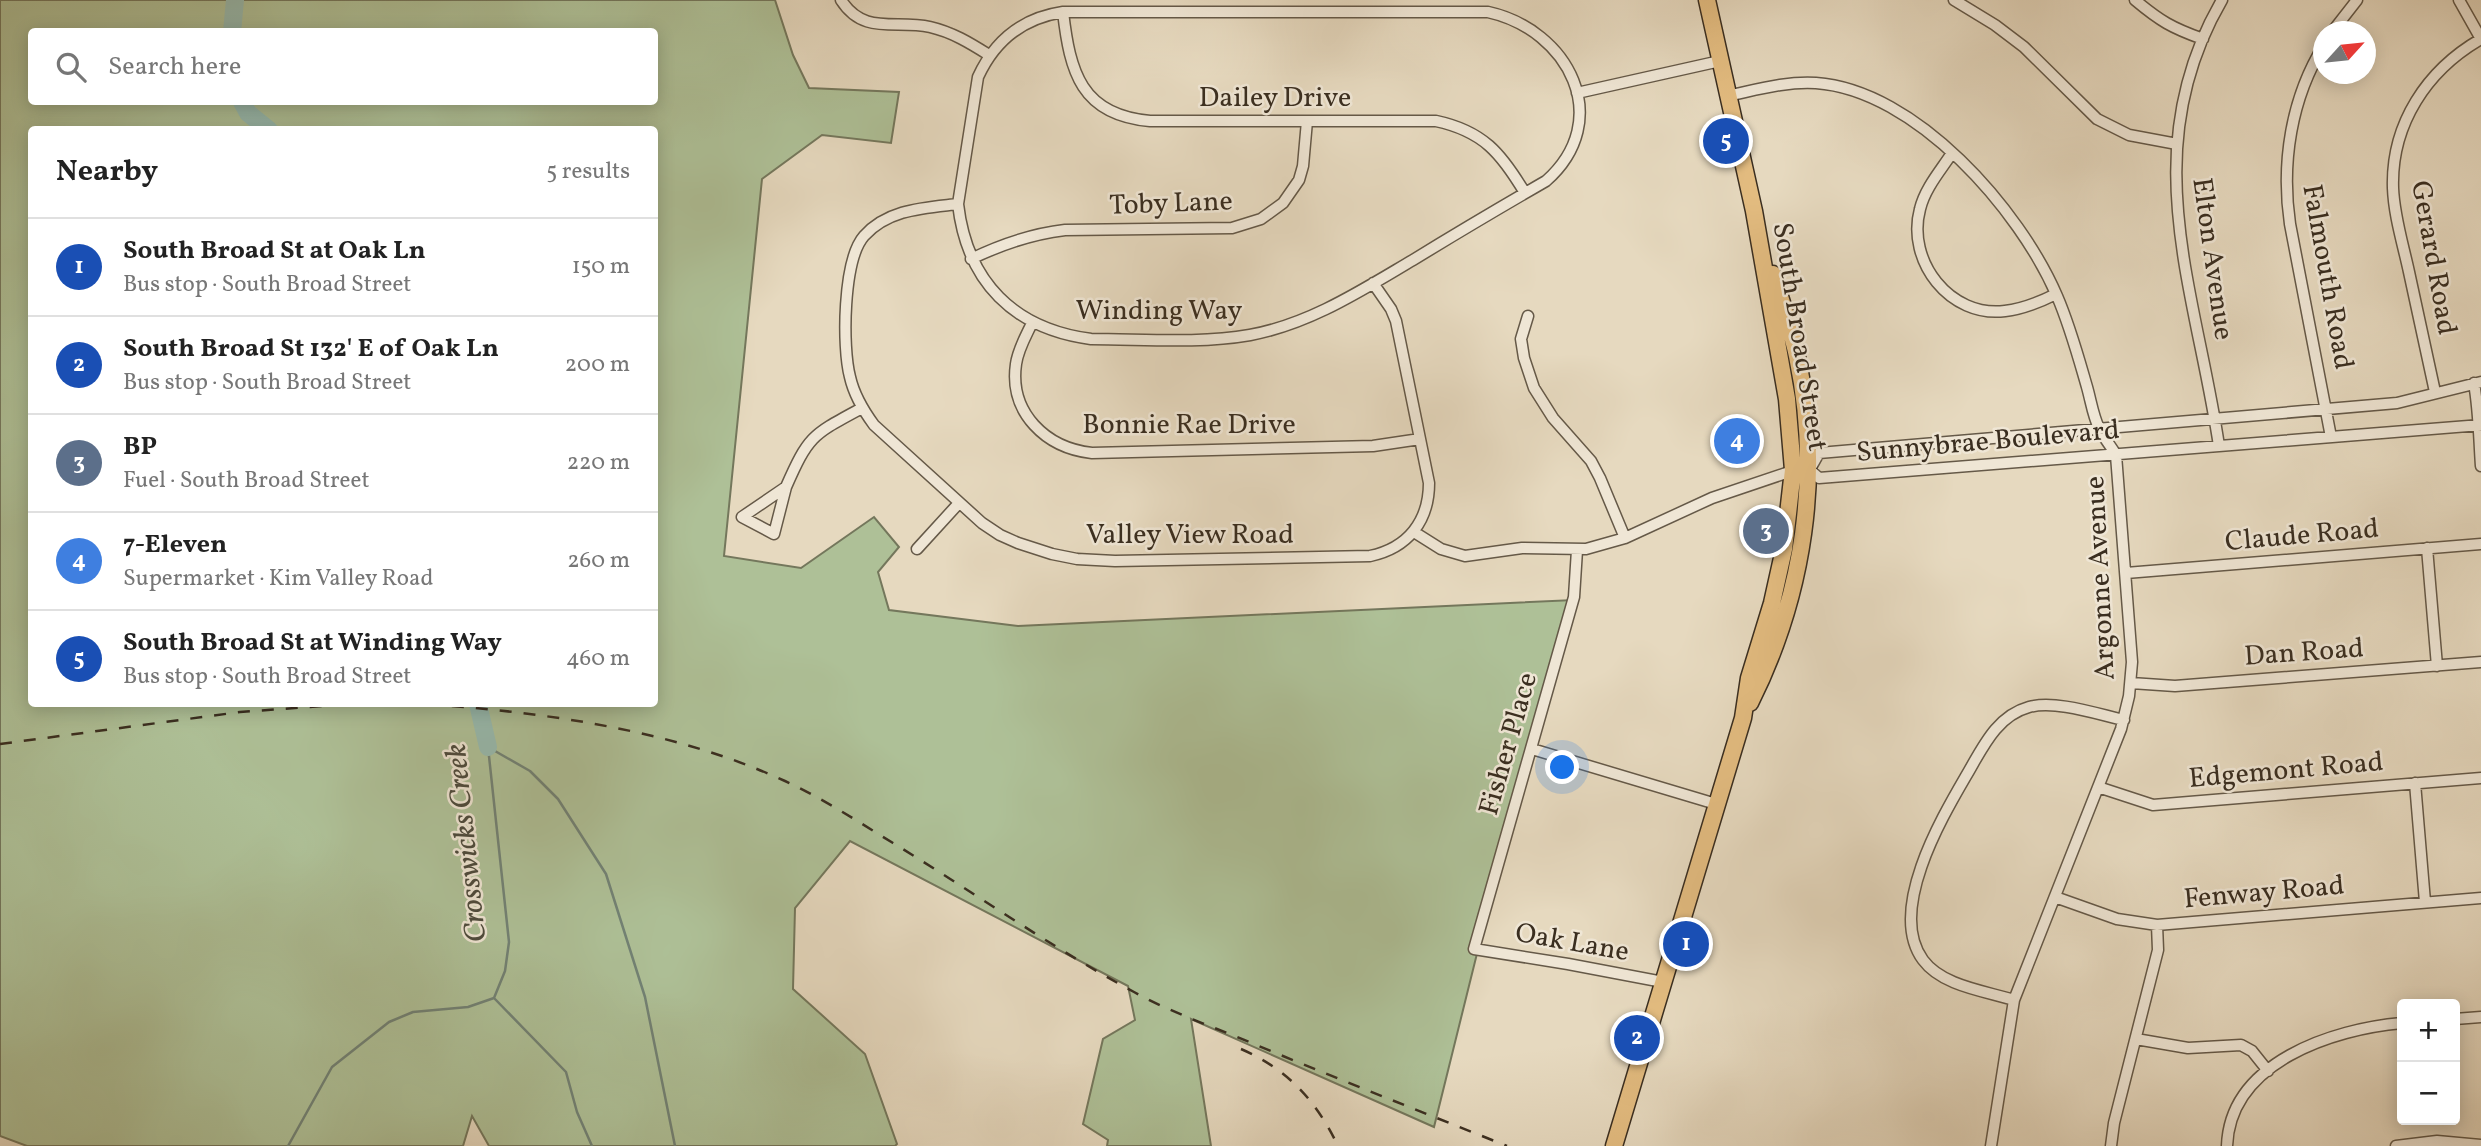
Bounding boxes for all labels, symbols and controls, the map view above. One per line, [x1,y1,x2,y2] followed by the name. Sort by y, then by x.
[2313,21,2376,84] north arrow
[28,28,658,105] search box
[52,48,90,86] icon: search
[108,49,241,85] text: Search here
[1199,79,1351,118] street label: Dailey Drive
[1703,115,1749,167] pin: 5
[56,151,158,193] text: Nearby
[546,156,630,188] text: 5 results
[2181,175,2243,343] street label: Elton Avenue
[2400,178,2466,338] street label: Gerard Road
[2292,181,2362,373] street label: Falmouth Road
[1109,182,1233,226] street label: Toby Lane
[1762,220,1836,454] street label: South Broad Street
[123,233,426,269] text: South Broad St at Oak Ln
[74,251,84,283] text: 1
[572,251,630,283] text: 150 m
[123,269,411,301] text: Bus stop · South Broad Street
[1076,292,1242,331] street label: Winding Way
[123,331,499,367] text: South Broad St 132' E of Oak Ln
[73,349,85,381] text: 2
[565,349,630,381] text: 200 m
[123,367,411,399] text: Bus stop · South Broad Street
[1082,406,1296,445] street label: Bonnie Rae Drive
[1855,411,2121,473] street label: Sunnybrae Boulevard
[1714,415,1760,467] pin: 4
[123,429,157,465] text: BP
[73,447,85,479] text: 3
[567,447,630,479] text: 220 m
[123,465,369,497] text: Fuel · South Broad Street
[2076,475,2126,681] street label: Argonne Avenue
[1743,505,1789,557] pin: 3
[2223,510,2381,562] street label: Claude Road
[1086,516,1294,555] street label: Valley View Road
[123,527,227,563] text: 7-Eleven
[72,545,86,577] text: 4
[567,545,630,577] text: 260 m
[123,563,433,595] text: Supermarket · Kim Valley Road
[123,625,502,661] text: South Broad St at Winding Way
[2243,629,2365,677] street label: Dan Road
[73,643,85,675] text: 5
[566,643,630,675] text: 460 m
[123,661,411,693] text: Bus stop · South Broad Street
[1470,668,1548,820] street label: Fisher Place
[436,741,498,944] water label: Crosswicks Creek
[2187,743,2385,799] street label: Edgemont Road
[1545,750,1579,784] your location
[2182,867,2346,919] street label: Fenway Road
[1512,914,1632,972] street label: Oak Lane
[1663,918,1709,970] pin: 1
[2397,999,2460,1125] map controls
[2397,999,2460,1062] button: +
[1614,1012,1660,1064] pin: 2
[2397,1062,2460,1125] button: −

